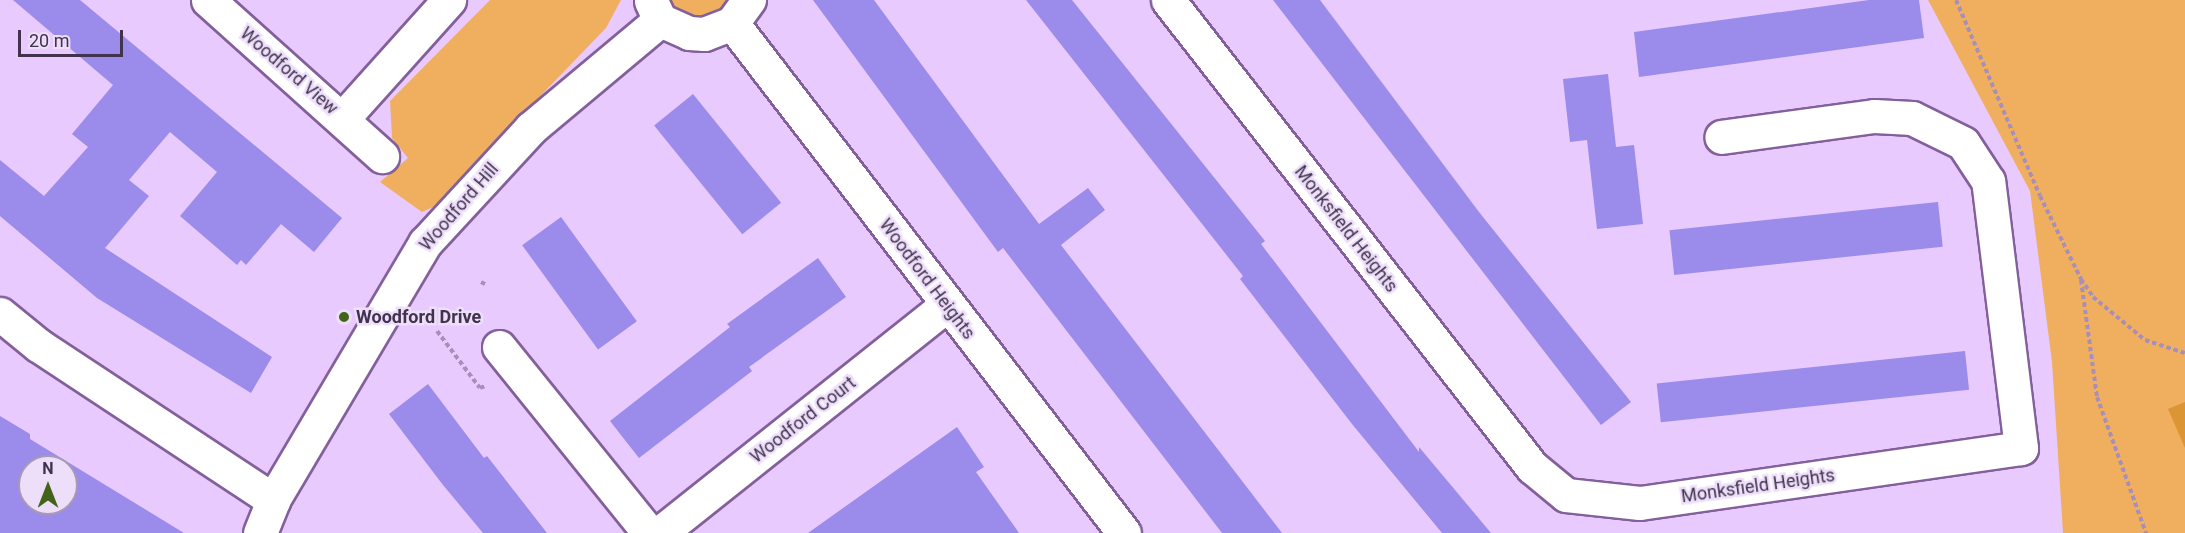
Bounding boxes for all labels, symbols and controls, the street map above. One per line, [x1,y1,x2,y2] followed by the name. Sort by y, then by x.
[21,18,126,56] scale bar
[236,23,342,119] street label: Woodford View
[29,30,69,51] text: 20 m
[415,159,503,255] street label: Woodford Hill
[1290,161,1402,297] street label: Monksfield Heights
[875,214,979,344] street label: Woodford Heights
[356,306,481,328] place label: Woodford Drive
[337,310,351,324] marker: Woodford Drive
[746,372,860,468] street label: Woodford Court
[18,455,78,515] north arrow
[42,459,54,478] text: N
[1680,465,1836,507] street label: Monksfield Heights

